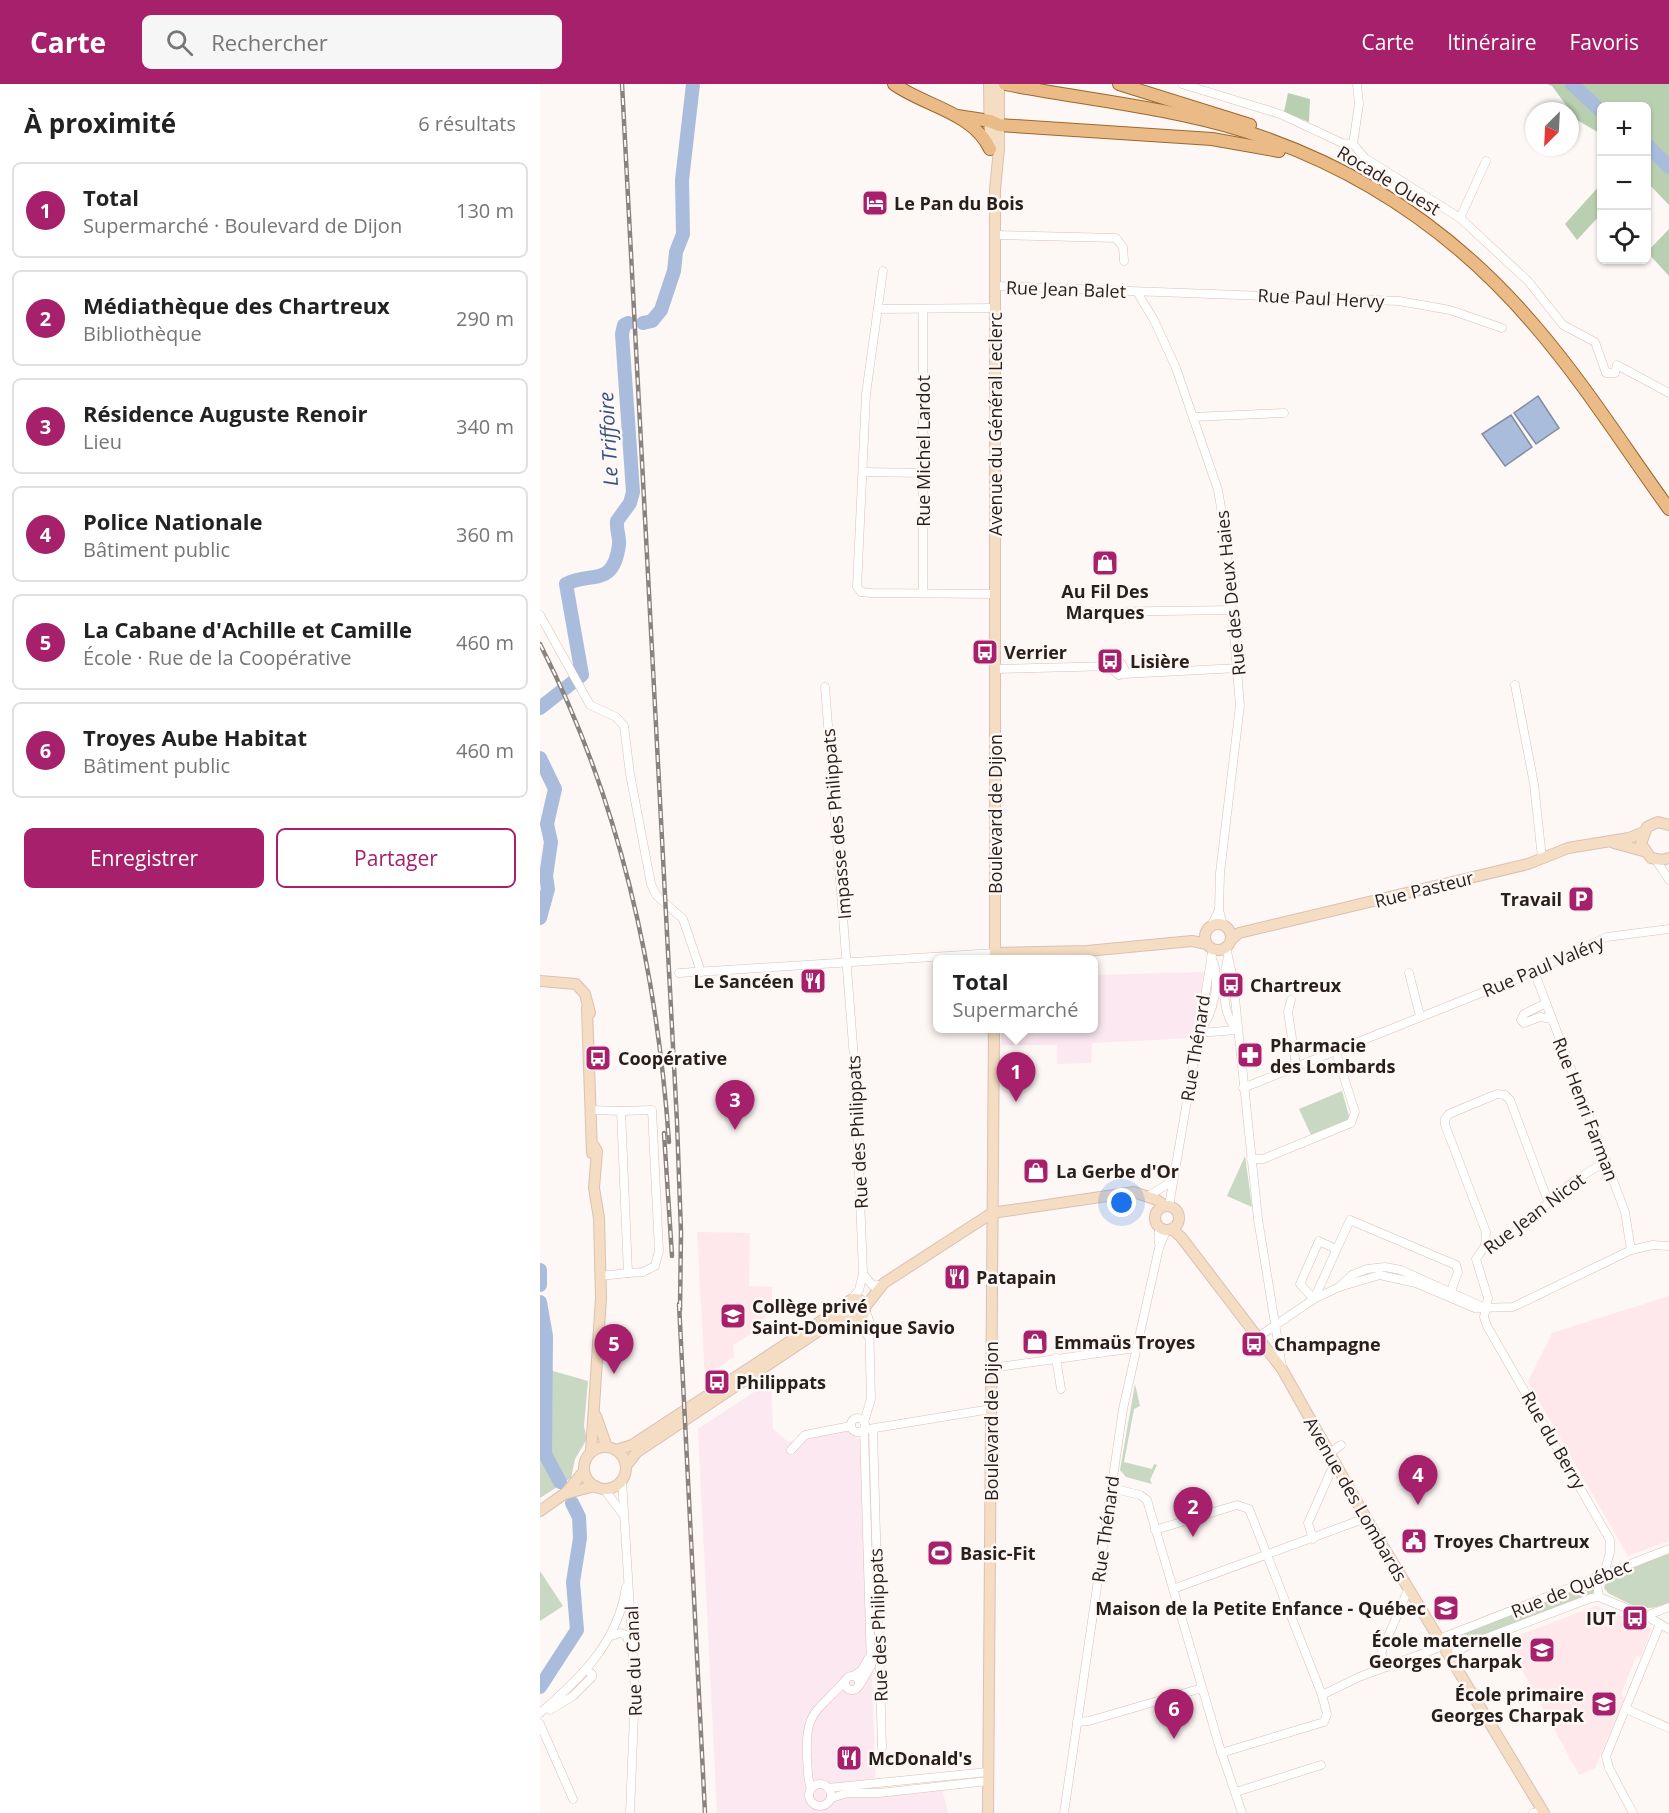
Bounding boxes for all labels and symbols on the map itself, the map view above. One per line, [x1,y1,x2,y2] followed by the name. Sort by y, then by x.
[1525,102,1579,156] north arrow
[1333,140,1445,220] street label: Rocade Ouest
[860,188,890,218] hotel icon: Le Pan du Bois
[894,191,1024,215] place label: Le Pan du Bois
[1005,275,1127,303] street label: Rue Jean Balet
[1257,283,1386,313] street label: Rue Paul Hervy
[983,312,1007,536] street label: Avenue du Général Leclerc
[911,375,935,527] street label: Rue Michel Lardot
[592,391,624,487] water label: Le Triffoire
[1209,509,1251,677] street label: Rue des Deux Haies
[1090,548,1120,578] shop icon: Au Fil Des Marques
[1061,579,1149,624] place label: Au Fil Des Marques
[970,637,1000,667] bus stop icon: Verrier
[1004,640,1067,664] place label: Verrier
[1095,646,1125,676] bus stop icon: Lisière
[1130,649,1190,673] place label: Lisière
[816,728,856,920] street label: Impasse des Philippats
[983,734,1007,894] street label: Boulevard de Dijon
[1372,865,1477,913] street label: Rue Pasteur
[1566,884,1596,914] parking icon: Travail
[1500,887,1562,911] place label: Travail
[1479,929,1608,1002] street label: Rue Paul Valéry
[798,966,828,996] restaurant icon: Le Sancéen
[694,969,794,993] place label: Le Sancéen
[1216,970,1246,1000] bus stop icon: Chartreux
[1250,973,1342,997] place label: Chartreux
[1175,993,1215,1103] street label: Rue Thénard
[1270,1033,1395,1078] place label: Pharmacie des Lombards
[1548,1034,1624,1184] street label: Rue Henri Farman
[1235,1040,1265,1070] pharmacy icon: Pharmacie des Lombards
[583,1043,613,1073] bus stop icon: Coopérative
[618,1046,727,1070] place label: Coopérative
[996,1052,1036,1102] pin: 1
[841,1055,873,1209] street label: Rue des Philippats
[716,1080,754,1130] pin: 3
[1021,1156,1051,1186] shop icon: La Gerbe d'Or
[1056,1159,1179,1183] place label: La Gerbe d'Or
[1478,1167,1590,1259] street label: Rue Jean Nicot
[1107,1188,1136,1217] your location
[942,1262,972,1292] restaurant icon: Patapain
[976,1265,1056,1289] place label: Patapain
[752,1294,955,1339] place label: Collège privé Saint-Dominique Savio
[718,1301,748,1331] school or university icon: Collège privé Saint-Dominique Savio
[594,1324,634,1374] pin: 5
[1020,1327,1050,1357] shop icon: Emmaüs Troyes
[1239,1329,1269,1359] bus stop icon: Champagne
[1054,1330,1195,1354] place label: Emmaüs Troyes
[1274,1332,1381,1356] place label: Champagne
[979,1341,1003,1501] street label: Boulevard de Dijon
[702,1367,732,1397] bus stop icon: Philippats
[736,1370,826,1394] place label: Philippats
[1516,1387,1592,1494] street label: Rue du Berry
[1299,1412,1413,1586] street label: Avenue des Lombards
[1398,1456,1438,1505] pin: 4
[1086,1474,1124,1584] street label: Rue Thénard
[1174,1488,1212,1537] pin: 2
[1399,1526,1429,1556] public building icon: Troyes Chartreux
[1434,1529,1590,1553] place label: Troyes Chartreux
[925,1538,955,1568] sports icon: Basic-Fit
[960,1541,1036,1565] place label: Basic-Fit
[863,1548,893,1702] street label: Rue des Philippats
[1507,1553,1635,1623] street label: Rue de Québec
[1431,1593,1461,1623] school or university icon: Maison de la Petite Enfance - Québec
[1095,1596,1426,1620] place label: Maison de la Petite Enfance - Québec
[1620,1603,1650,1633] bus stop icon: IUT
[619,1605,647,1717] street label: Rue du Canal
[1586,1606,1617,1630] place label: IUT
[1369,1628,1523,1673] place label: École maternelle Georges Charpak
[1527,1635,1557,1665] school or university icon: École maternelle Georges Charpak
[1431,1682,1585,1727] place label: École primaire Georges Charpak
[1589,1689,1619,1719] school or university icon: École primaire Georges Charpak
[1154,1690,1194,1739] pin: 6
[834,1743,864,1773] restaurant icon: McDonald's
[868,1746,972,1770] place label: McDonald's

